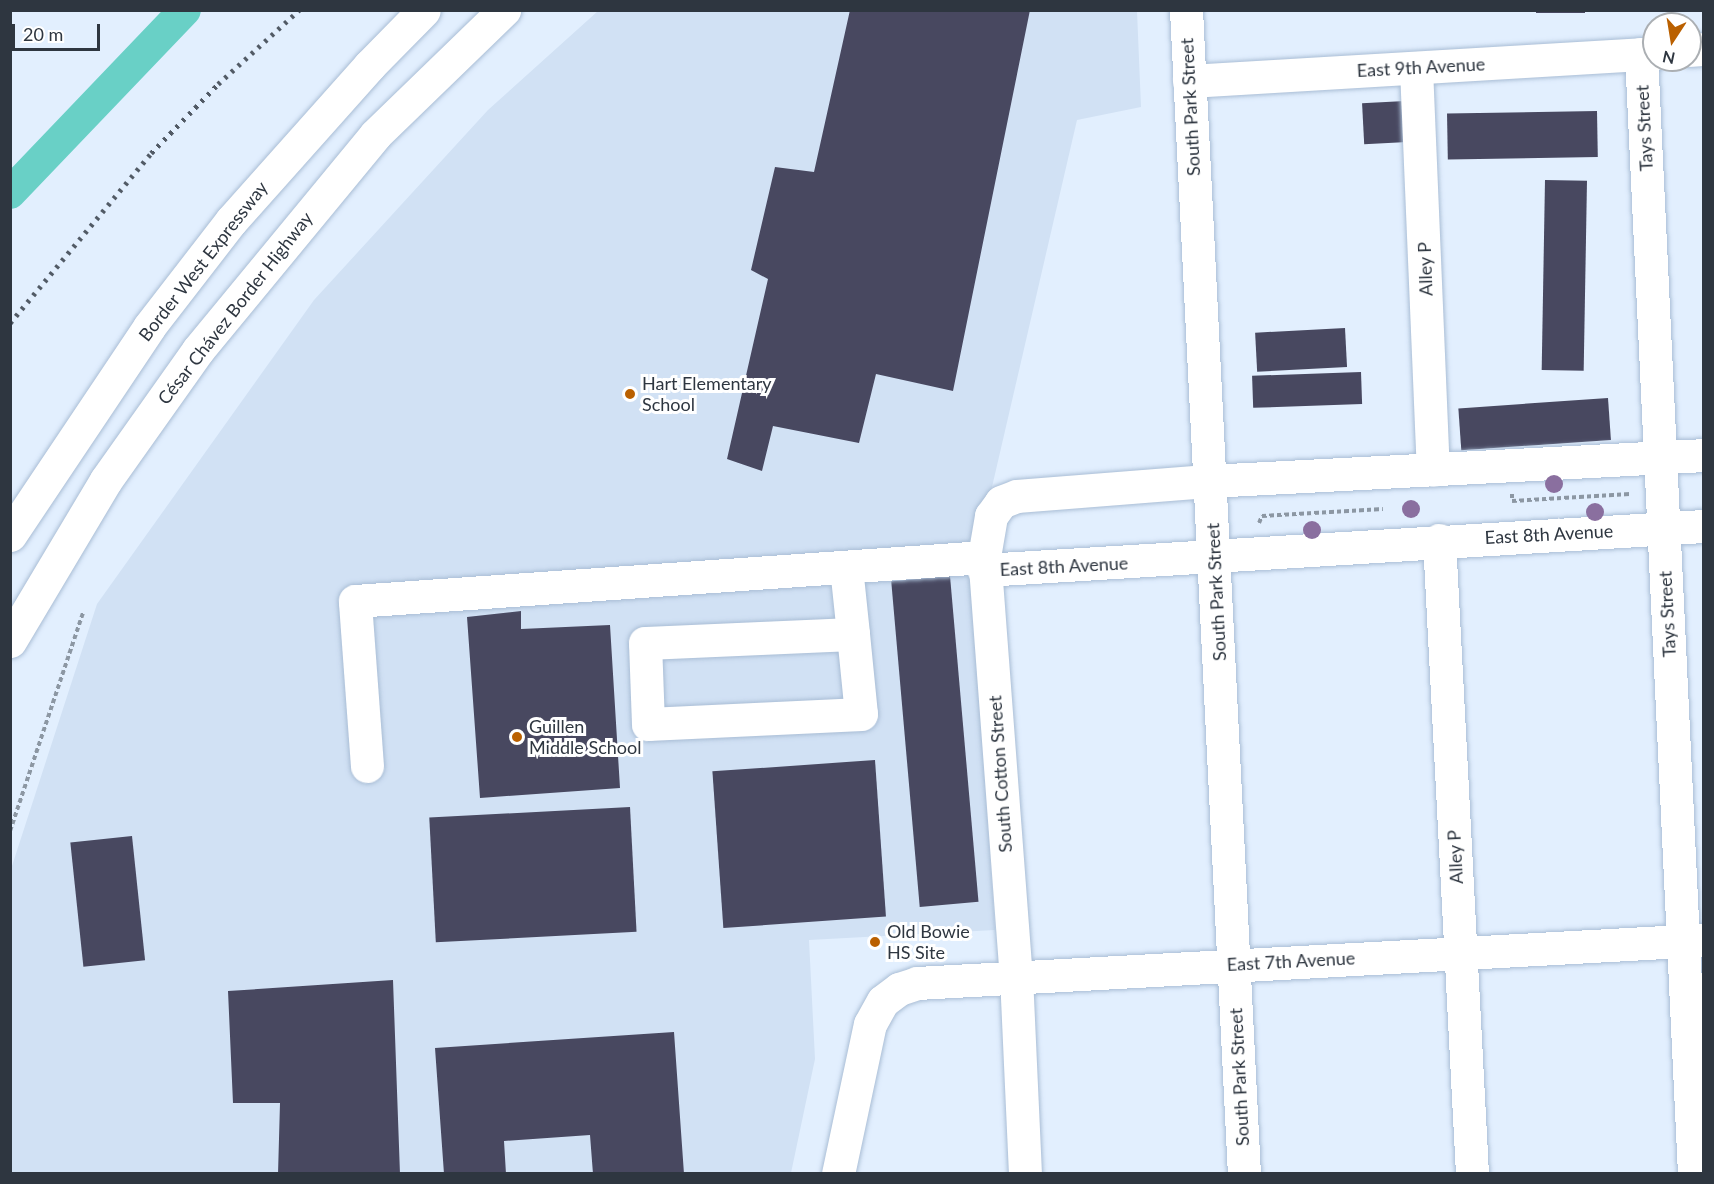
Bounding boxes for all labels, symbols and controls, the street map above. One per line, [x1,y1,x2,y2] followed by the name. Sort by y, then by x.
[15,12,104,50] scale bar
[1642,12,1702,72] north arrow
[23,23,63,45] text: 20 m
[1176,37,1204,177] street label: South Park Street
[1661,48,1677,69] text: N
[1356,53,1486,81] street label: East 9th Avenue
[1631,84,1657,172] street label: Tays Street
[134,177,272,345] street label: Border West Expressway
[153,207,317,409] street label: César Chávez Border Highway
[1413,241,1437,297] street label: Alley P
[642,373,772,416] place label: Hart Elementary School
[623,387,637,401] marker: Hart Elementary School
[1484,520,1614,548] street label: East 8th Avenue
[1202,522,1230,662] street label: South Park Street
[999,552,1129,580] street label: East 8th Avenue
[1654,570,1680,658] street label: Tays Street
[984,695,1016,853] street label: South Cotton Street
[529,716,641,758] place label: Guillen Middle School
[510,730,524,744] marker: Guillen Middle School
[1443,829,1467,885] street label: Alley P
[887,921,970,964] place label: Old Bowie HS Site
[868,935,882,949] marker: Old Bowie HS Site
[1226,947,1356,975] street label: East 7th Avenue
[1225,1007,1253,1147] street label: South Park Street

